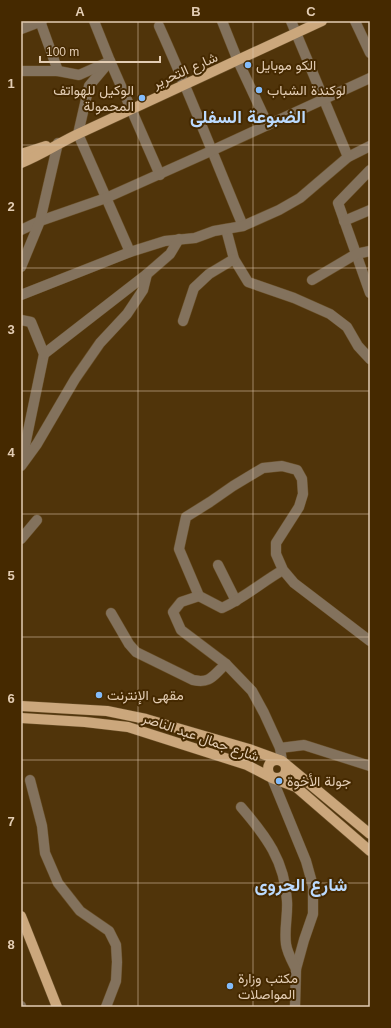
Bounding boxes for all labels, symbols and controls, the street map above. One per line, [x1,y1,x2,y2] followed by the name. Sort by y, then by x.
[75,4,85,19] text: A
[191,4,201,19] text: B
[306,4,316,19] text: C
[40,38,160,64] scale bar
[46,45,79,59] text: 100 m
[149,49,221,95] street label: شارع التحرير
[256,57,316,74] place label: الكو موبايل
[243,60,253,70] marker: الكو موبايل
[7,76,15,91] text: 1
[53,82,134,115] place label: الوكيل للهواتف المحمولة
[267,82,346,99] place label: لوكندة الشباب
[254,85,264,95] marker: لوكندة الشباب
[137,93,147,103] marker: الوكيل للهواتف المحمولة
[190,107,306,128] district label: الضبوعة السفلى
[7,199,15,214] text: 2
[7,322,15,337] text: 3
[7,445,15,460] text: 4
[7,568,15,583] text: 5
[107,687,184,705] place label: مقهى الإنترنت
[94,690,104,700] marker: مقهى الإنترنت
[7,691,15,706] text: 6
[139,709,261,767] street label: شارع جمال عبد الناصر
[287,773,351,790] place label: جولة الأخوة
[274,776,284,786] marker: جولة الأخوة
[7,814,15,829] text: 7
[255,875,347,897] district label: شارع الحروى
[7,937,15,952] text: 8
[238,970,298,1003] place label: مكتب وزارة المواصلات
[225,981,235,991] marker: مكتب وزارة المواصلات

